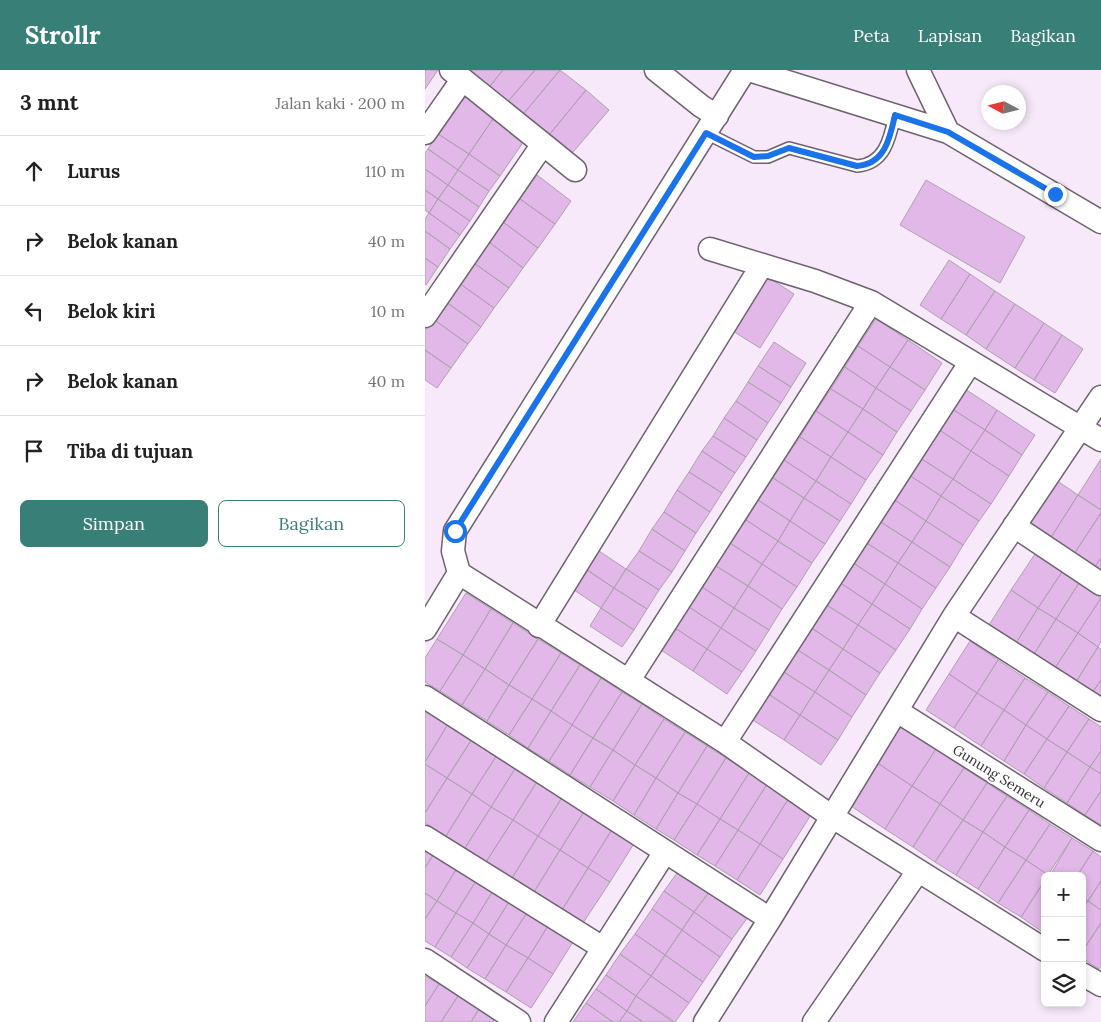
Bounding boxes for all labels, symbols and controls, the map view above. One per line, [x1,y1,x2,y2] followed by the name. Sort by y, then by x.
[25,20,100,51] text: Strollr
[853,24,890,47] text: Peta
[918,24,982,47] text: Lapisan
[1010,24,1076,47] text: Bagikan
[981,85,1026,130] north arrow
[20,89,79,116] text: 3 mnt
[275,93,405,113] text: Jalan kaki · 200 m
[20,157,48,185] icon: ahead
[67,159,120,183] text: Lurus
[365,161,405,181] text: 110 m
[1044,183,1067,206] route end
[20,227,48,255] icon: right
[67,229,178,253] text: Belok kanan
[368,231,405,251] text: 40 m
[20,297,48,325] icon: left
[67,299,156,323] text: Belok kiri
[371,301,405,321] text: 10 m
[20,367,48,395] icon: right
[67,369,178,393] text: Belok kanan
[368,371,405,391] text: 40 m
[20,437,48,465] icon: arrive
[67,439,193,463] text: Tiba di tujuan
[20,500,208,547] button: Simpan
[218,500,405,547] button: Bagikan
[444,520,467,543] route start
[949,740,1049,812] street label: Gunung Semeru
[1041,872,1086,1007] map controls
[1041,872,1086,917] button: +
[1041,917,1086,962] button: −
[1041,962,1086,1007] button: layers

